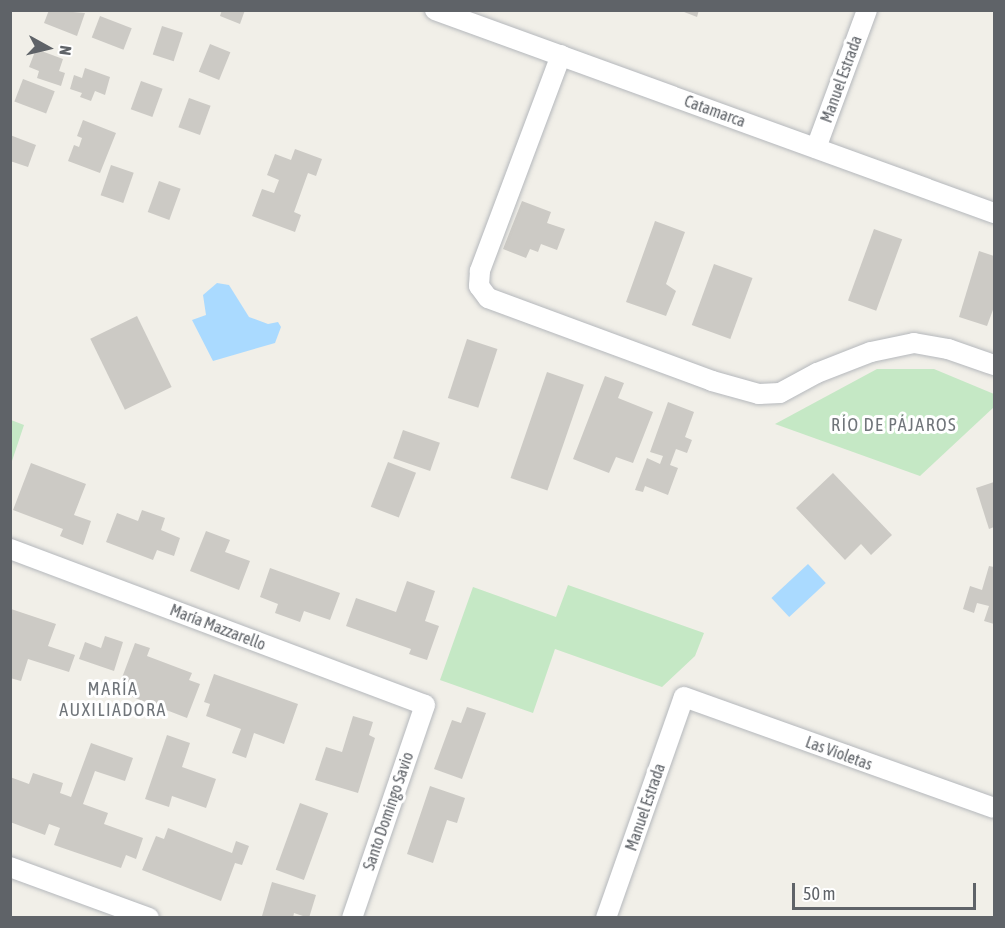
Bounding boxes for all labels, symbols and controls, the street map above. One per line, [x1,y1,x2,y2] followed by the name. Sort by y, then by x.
[18,18,78,78] north arrow
[816,33,866,125] street label: Manuel Estrada
[56,45,75,56] text: N
[682,91,748,131] street label: Catamarca
[831,414,957,436] district label: RÍO DE PÁJAROS
[167,600,269,654] street label: María Mazzarello
[59,679,167,722] district label: MARÍA AUXILIADORA
[803,732,875,774] street label: Las Violetas
[359,749,417,873] street label: Santo Domingo Savio
[621,761,669,853] street label: Manuel Estrada
[795,871,980,909] scale bar
[803,883,835,904] text: 50 m

